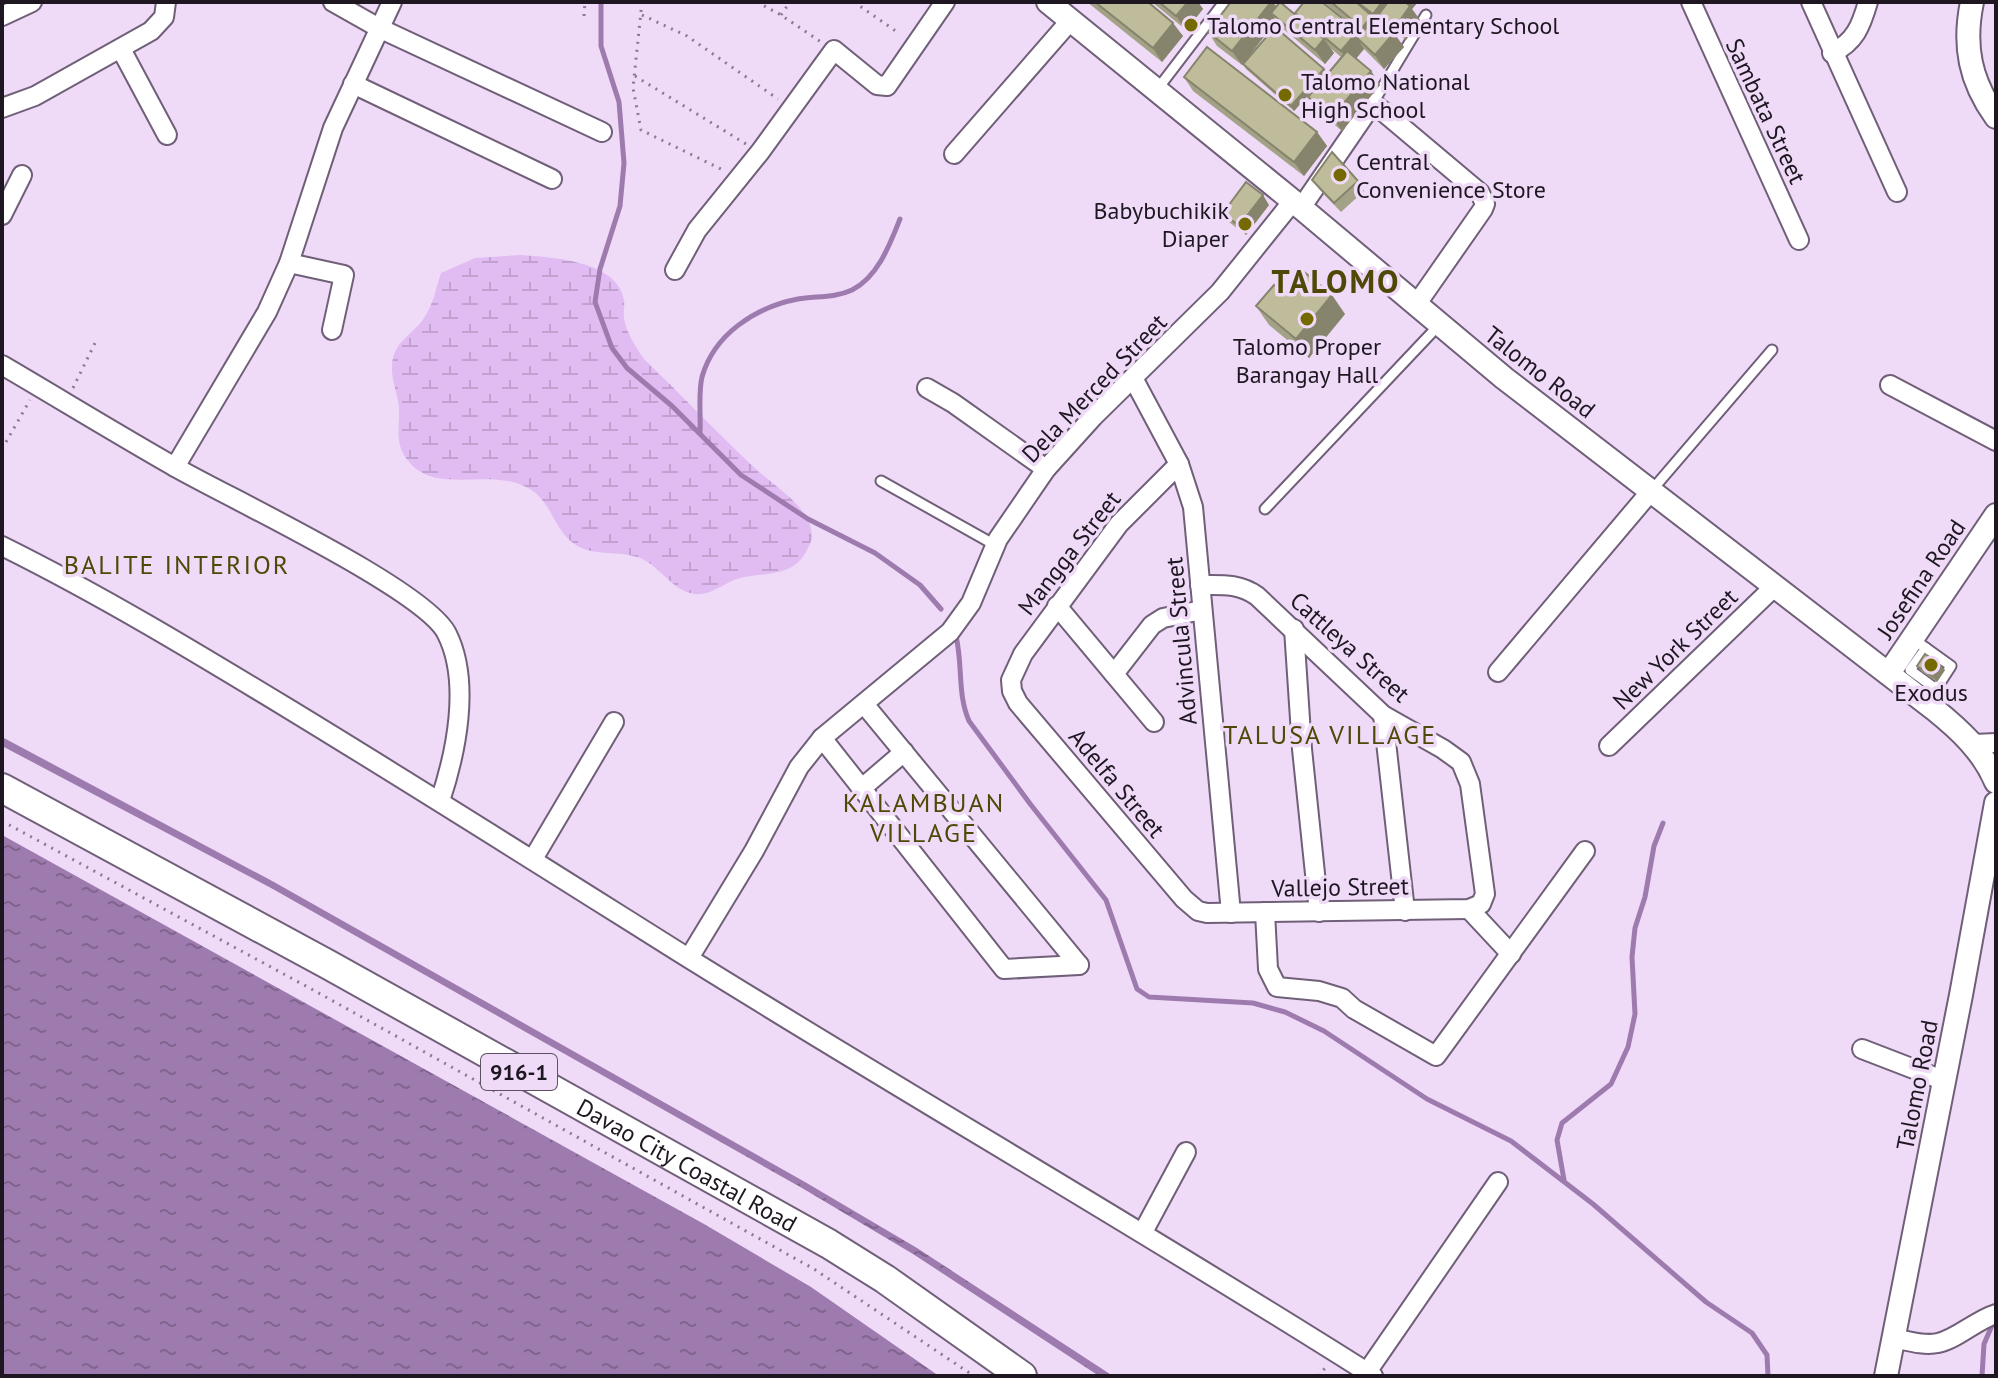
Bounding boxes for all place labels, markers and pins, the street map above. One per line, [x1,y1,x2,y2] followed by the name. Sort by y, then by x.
[1207,10,1559,41] place label: Talomo Central Elementary School
[1182,16,1200,34] marker: Talomo Central Elementary School
[1301,66,1470,125] place label: Talomo National High School
[1276,86,1294,104] marker: Talomo National High School
[1356,146,1546,205] place label: Central Convenience Store
[1331,166,1349,184] marker: Central Convenience Store
[1094,195,1229,254] place label: Babybuchikik Diaper
[1236,215,1254,233] marker: Babybuchikik Diaper
[1298,310,1316,328] marker: Talomo Proper Barangay Hall
[1233,331,1381,390] place label: Talomo Proper Barangay Hall
[1922,656,1940,674] marker: Exodus
[1894,677,1968,708] place label: Exodus

